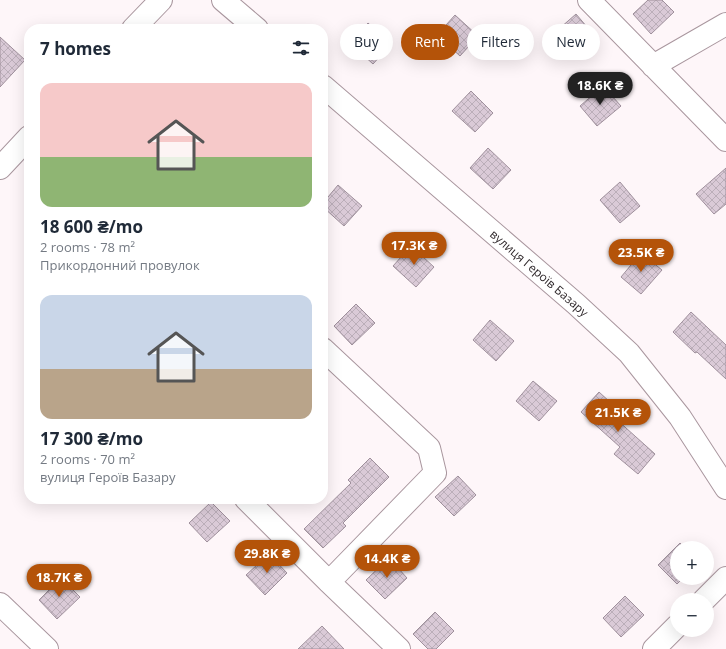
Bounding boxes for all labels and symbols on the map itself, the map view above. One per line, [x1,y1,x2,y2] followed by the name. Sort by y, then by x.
[563,72,637,106] pin: 18.6K ₴
[487,225,593,321] street label: вулиця Героїв Базару
[377,232,451,266] pin: 17.3K ₴
[604,239,678,273] pin: 23.5K ₴
[581,399,655,433] pin: 21.5K ₴
[230,540,304,574] pin: 29.8K ₴
[350,545,424,579] pin: 14.4K ₴
[22,564,96,598] pin: 18.7K ₴

